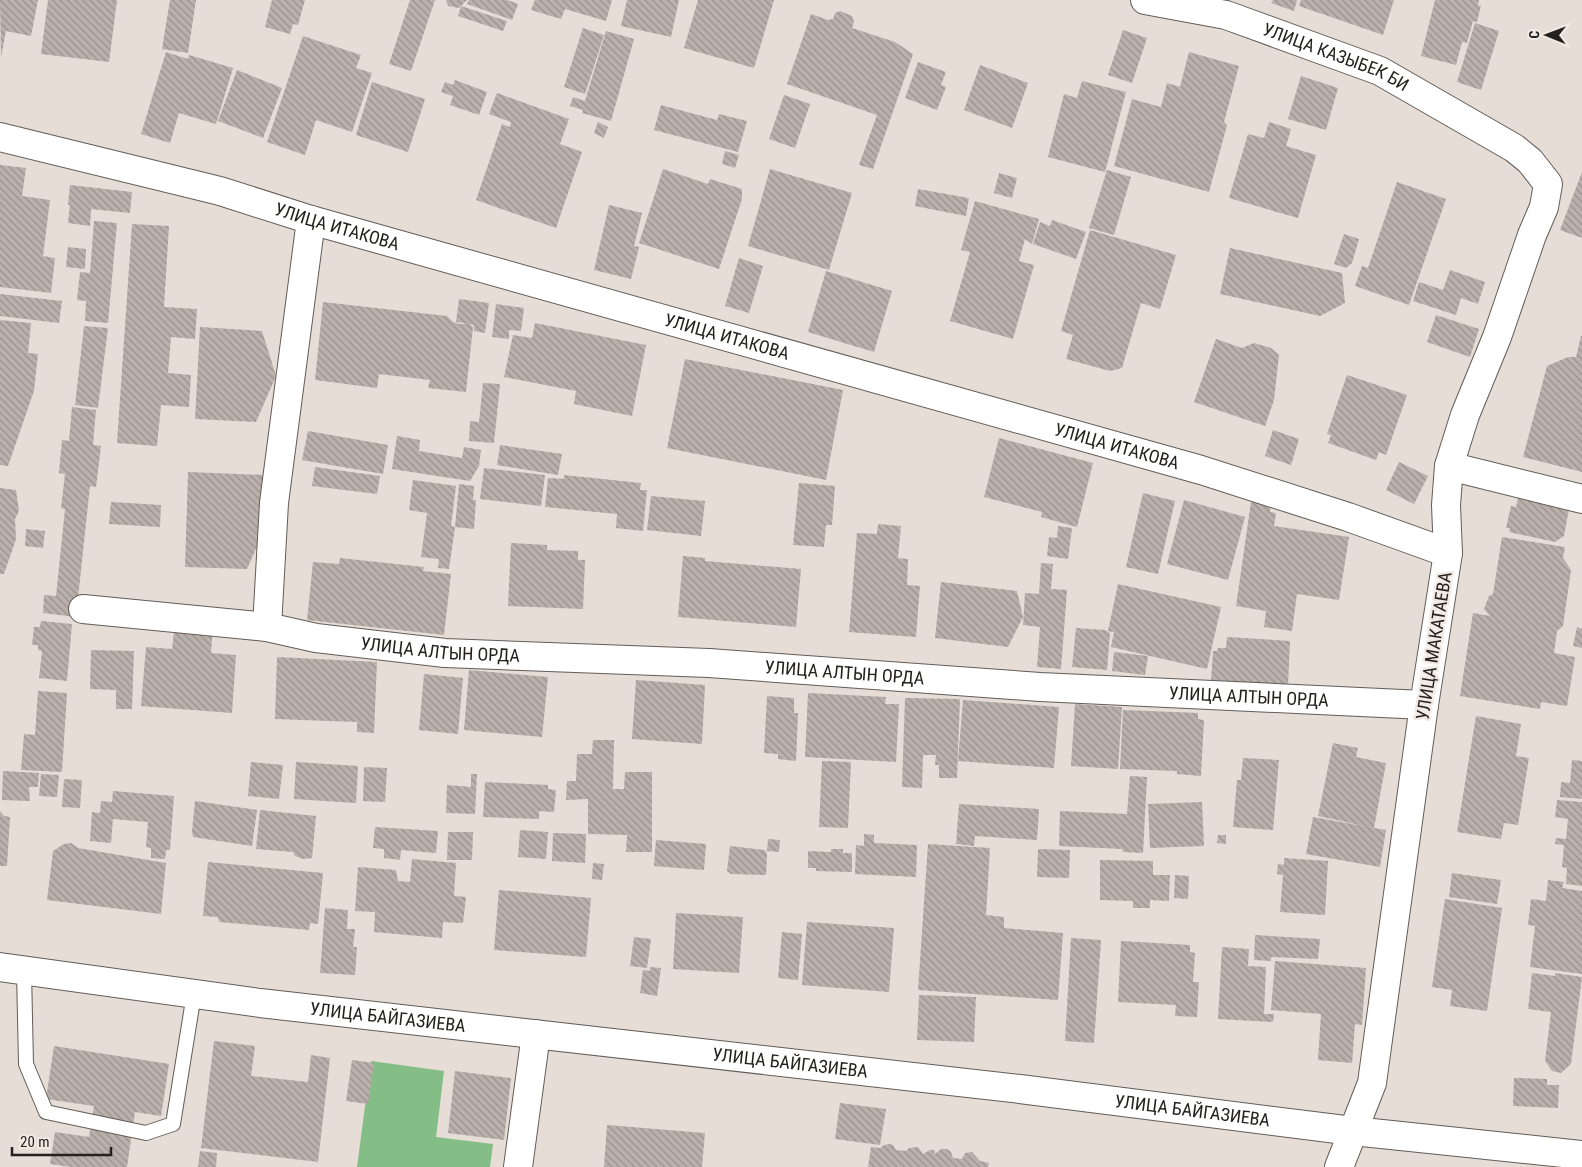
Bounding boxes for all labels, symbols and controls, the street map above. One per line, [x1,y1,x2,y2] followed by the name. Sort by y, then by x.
[1522,10,1572,60] north arrow
[1260,18,1413,95] street label: УЛИЦА КАЗЫБЕК БИ
[1526,31,1542,39] text: С
[272,198,402,254] street label: УЛИЦА ИТАКОВА
[662,309,792,364] street label: УЛИЦА ИТАКОВА
[1052,418,1182,474] street label: УЛИЦА ИТАКОВА
[1411,570,1456,721] street label: УЛИЦА МАКАТАЕВА
[359,632,521,666] street label: УЛИЦА АЛТЫН ОРДА
[764,656,926,689] street label: УЛИЦА АЛТЫН ОРДА
[1168,682,1330,711] street label: УЛИЦА АЛТЫН ОРДА
[309,998,467,1036] street label: УЛИЦА БАЙГАЗИЕВА
[711,1043,870,1082] street label: УЛИЦА БАЙГАЗИЕВА
[1113,1090,1272,1131] street label: УЛИЦА БАЙГАЗИЕВА
[12,1124,111,1156] scale bar
[20,1133,50,1151] text: 20 m

